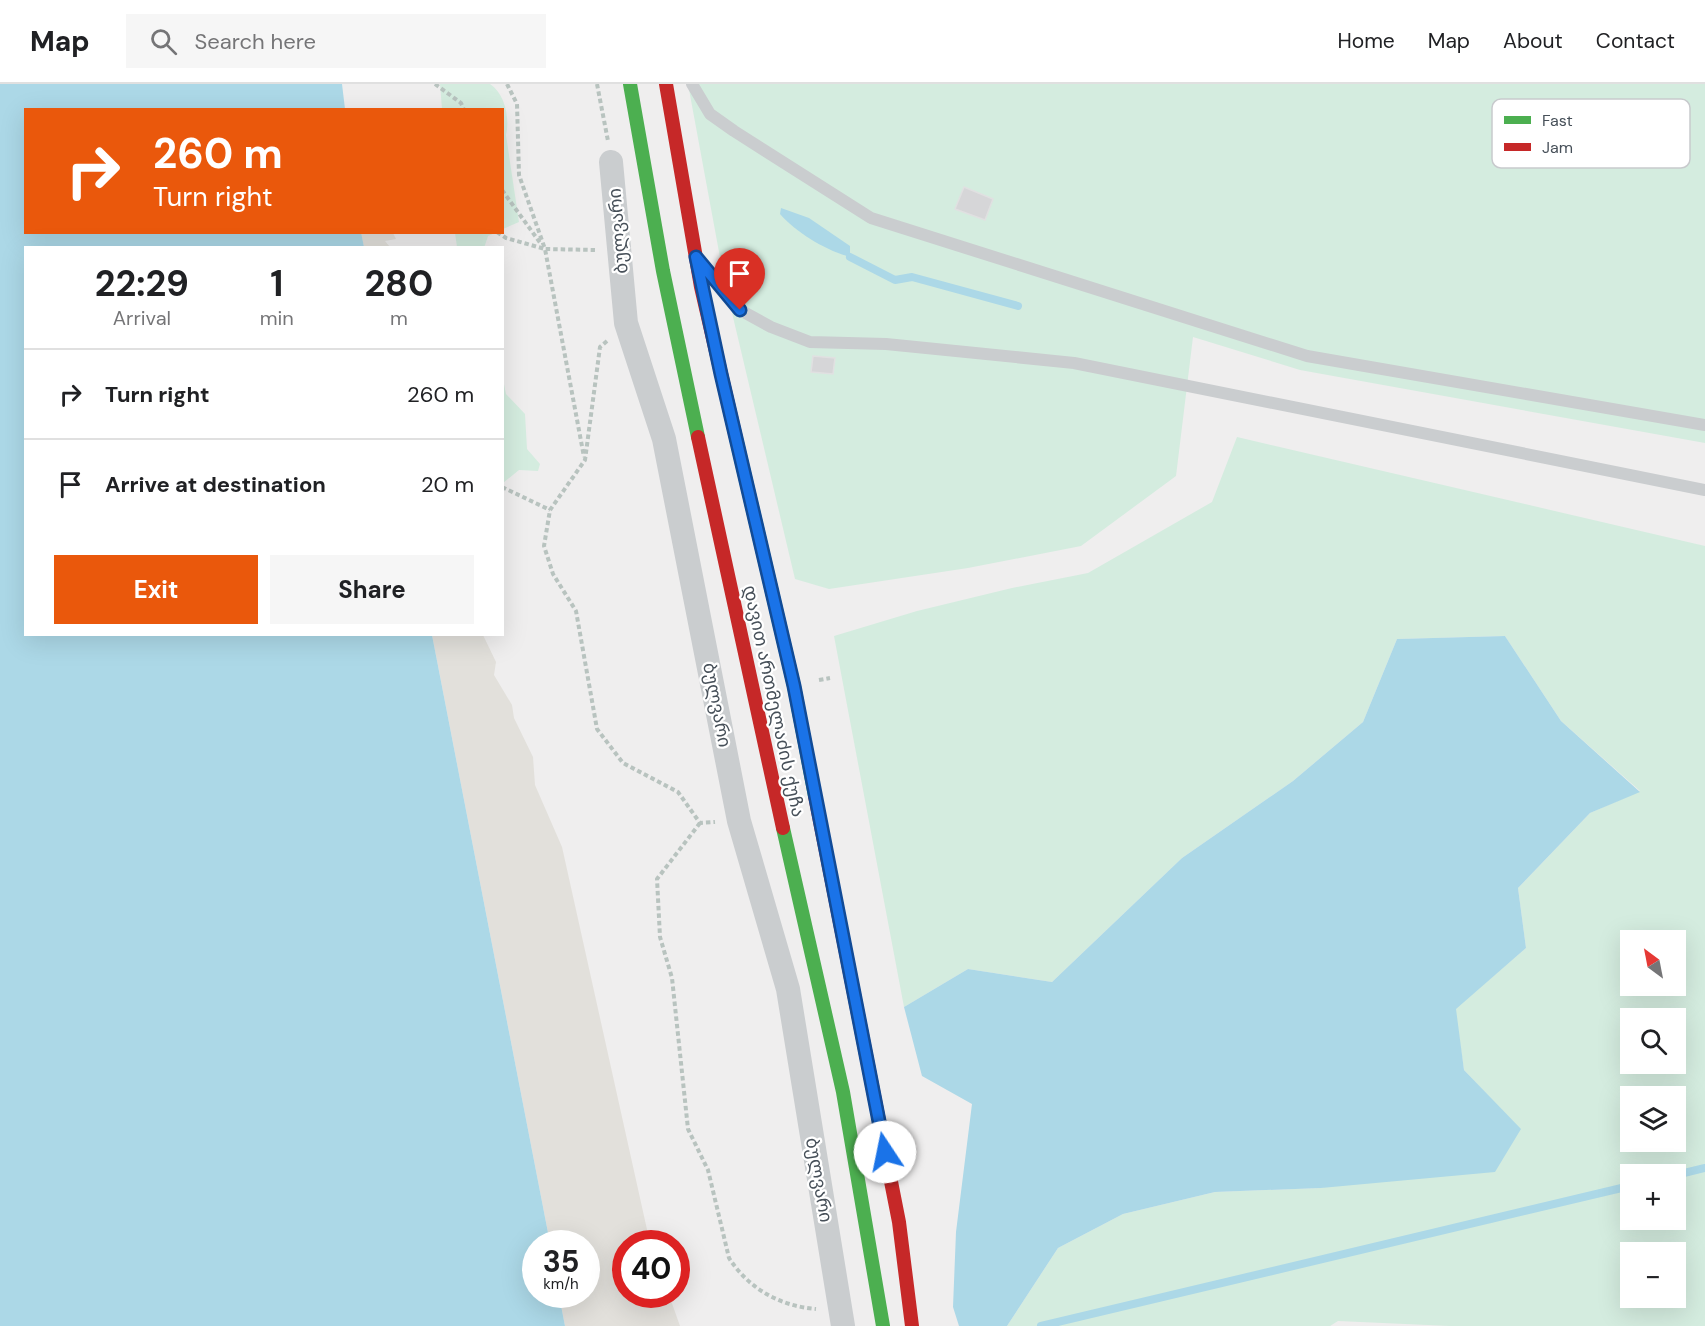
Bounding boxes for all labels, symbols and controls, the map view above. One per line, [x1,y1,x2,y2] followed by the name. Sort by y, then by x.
[126,14,546,68] search box
[30,23,90,60] text: Map
[147,25,180,58] icon: search
[195,27,316,56] text: Search here
[1337,27,1395,55] text: Home
[1428,27,1470,55] text: Map
[1503,27,1563,55] text: About
[1596,27,1675,55] text: Contact
[1492,99,1690,168] legend
[1542,110,1573,131] text: Fast
[153,126,283,181] text: 260 m
[54,132,132,210] icon: right
[1542,137,1573,158] text: Jam
[153,179,273,214] text: Turn right
[602,187,634,275] street label: ბულვარი
[714,248,765,310] pin
[723,257,756,290] icon: arrive
[95,260,189,307] text: 22:29
[270,260,283,307] text: 1
[365,260,433,307] text: 280
[113,305,171,331] text: Arrival
[260,305,294,331] text: min
[390,305,408,331] text: m
[54,378,87,411] icon: right
[105,380,210,409] text: Turn right
[407,380,474,409] text: 260 m
[54,468,87,501] icon: arrive
[105,470,326,499] text: Arrive at destination
[421,470,474,499] text: 20 m
[54,555,258,624] button: Exit
[270,555,474,624] button: Share
[738,583,810,819] street label: დავით ართმელაძის ქუჩა
[697,661,737,749] street label: ბულვარი
[1620,930,1686,996] north arrow
[1620,930,1686,1308] map controls
[1620,1008,1686,1074] button: search
[1620,1086,1686,1152] button: layers
[853,1120,917,1184] position arrow
[800,1136,838,1224] street label: ბულვარი
[1620,1164,1686,1230] button: +
[612,1230,690,1308] speed limit sign: 40
[543,1242,579,1281] text: 35
[1620,1242,1686,1308] button: −
[543,1274,579,1294] text: km/h

